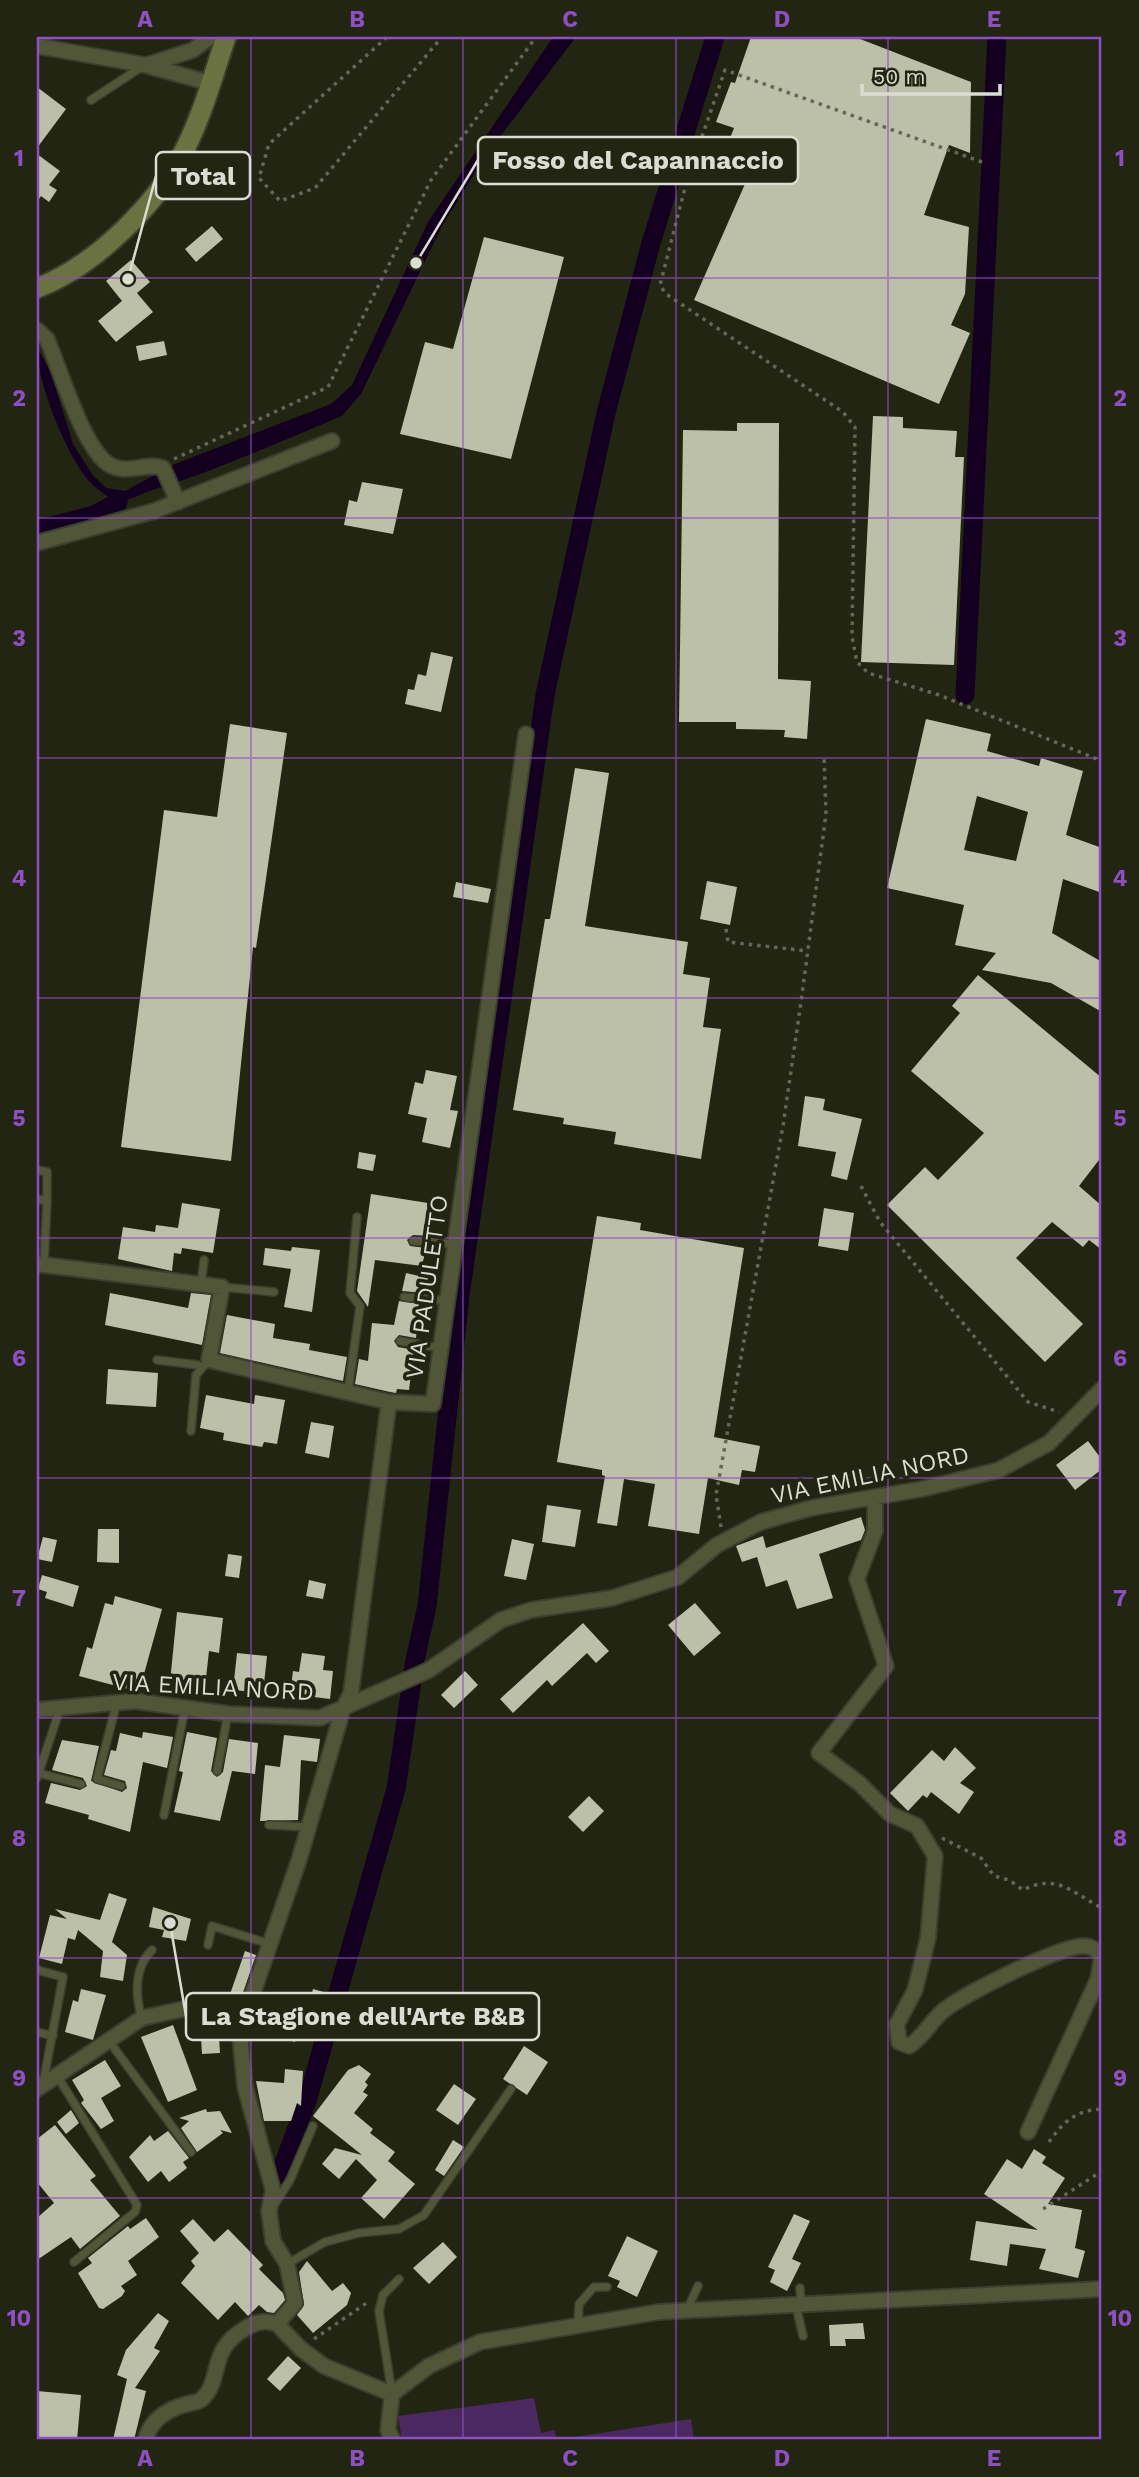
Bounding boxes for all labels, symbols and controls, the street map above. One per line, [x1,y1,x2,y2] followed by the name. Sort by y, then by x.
[137,6,153,33] text: A
[349,6,365,33] text: B
[562,6,578,33] text: C
[774,6,790,33] text: D
[987,6,1001,33] text: E
[862,52,1001,96] scale bar
[873,64,925,89] text: 50 m
[478,137,798,184] callout: Fosso del Capannaccio
[14,145,24,172] text: 1
[492,145,784,175] text: Fosso del Capannaccio
[1115,145,1125,172] text: 1
[156,152,250,199] callout: Total
[170,161,236,191] text: Total
[12,385,26,412] text: 2
[1113,385,1127,412] text: 2
[12,625,26,652] text: 3
[1113,625,1127,652] text: 3
[12,865,27,892] text: 4
[1113,865,1128,892] text: 4
[12,1105,26,1132] text: 5
[1113,1105,1127,1132] text: 5
[400,1193,454,1381] street label: VIA PADULETTO
[12,1345,26,1372] text: 6
[1113,1345,1127,1372] text: 6
[768,1440,972,1510] street label: VIA EMILIA NORD
[12,1585,26,1612] text: 7
[1113,1585,1127,1612] text: 7
[111,1668,315,1706] street label: VIA EMILIA NORD
[12,1825,26,1852] text: 8
[1113,1825,1127,1852] text: 8
[186,1993,539,2040] callout: La Stagione dell'Arte B&B
[201,2001,525,2031] text: La Stagione dell'Arte B&B
[12,2065,26,2092] text: 9
[1113,2065,1127,2092] text: 9
[7,2305,31,2332] text: 10
[1108,2305,1132,2332] text: 10
[137,2445,153,2472] text: A
[349,2445,365,2472] text: B
[562,2445,578,2472] text: C
[774,2445,790,2472] text: D
[987,2445,1001,2472] text: E

